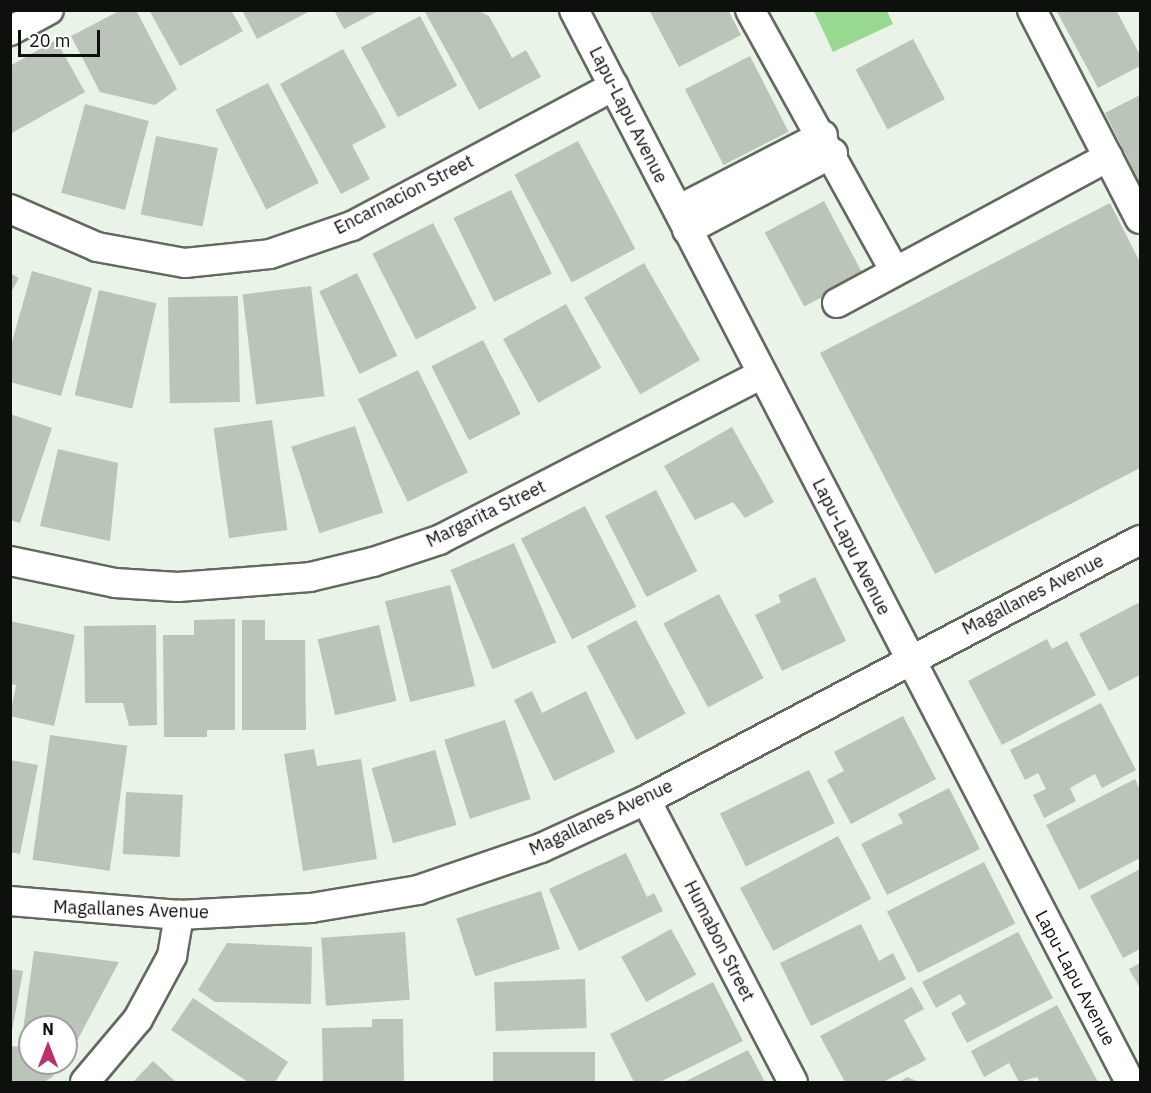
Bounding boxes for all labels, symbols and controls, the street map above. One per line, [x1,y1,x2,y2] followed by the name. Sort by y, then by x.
[21,18,104,56] scale bar
[29,29,71,52] text: 20 m
[584,43,672,187] street label: Lapu-Lapu Avenue
[331,151,477,239] street label: Encarnacion Street
[807,475,895,619] street label: Lapu-Lapu Avenue
[423,476,549,552] street label: Margarita Street
[959,550,1107,640] street label: Magallanes Avenue
[526,775,676,861] street label: Magallanes Avenue
[679,877,759,1005] street label: Humabon Street
[53,896,209,924] street label: Magallanes Avenue
[1030,907,1120,1049] street label: Lapu-Lapu Avenue
[18,1015,78,1075] north arrow
[42,1019,54,1039] text: N

